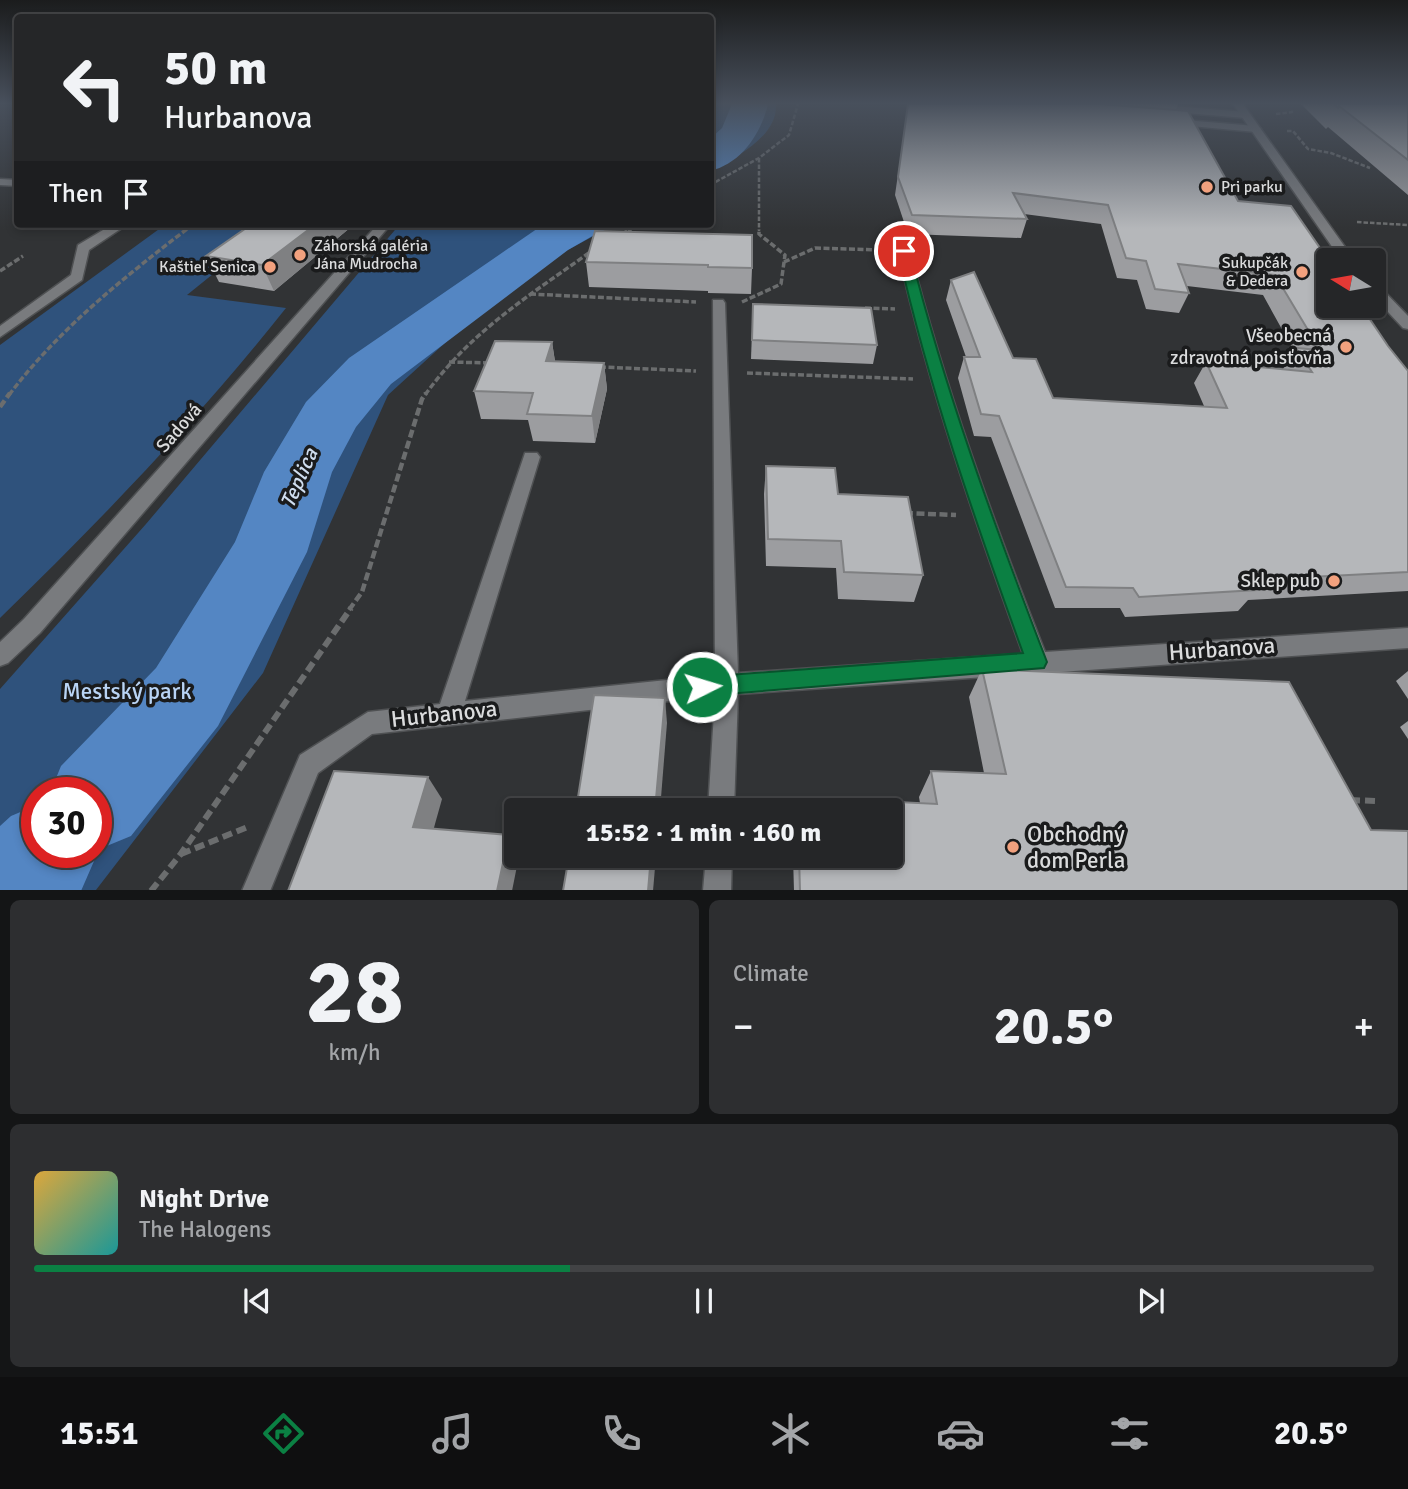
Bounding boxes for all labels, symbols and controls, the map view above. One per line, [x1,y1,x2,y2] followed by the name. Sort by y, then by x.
[164,38,267,98] text: 50 m
[49,42,140,133] icon: left
[164,98,313,137] text: Hurbanova
[117,175,155,213] icon: arrive
[1221,177,1283,197] place label: Pri parku
[49,178,103,210] text: Then
[1199,179,1215,195] marker: Pri parku
[874,221,934,281] pin
[885,232,923,270] icon: arrive
[314,236,428,274] place label: Záhorská galéria Jána Mudrocha
[292,247,308,263] marker: Záhorská galéria Jána Mudrocha
[1316,248,1386,318] north arrow
[1316,248,1386,318] map controls
[1222,253,1288,291] place label: Sukupčák & Dedera
[159,257,256,277] place label: Kaštieľ Senica
[262,259,278,275] marker: Kaštieľ Senica
[1294,264,1310,280] marker: Sukupčák & Dedera
[1170,324,1332,370] place label: Všeobecná zdravotná poisťovňa
[1338,339,1354,355] marker: Všeobecná zdravotná poisťovňa
[151,398,207,458] street label: Sadová
[274,443,324,512] water label: Teplica
[1241,569,1320,593] place label: Sklep pub
[1326,573,1342,589] marker: Sklep pub
[1168,631,1276,667] street label: Hurbanova
[665,650,739,724] position arrow
[62,677,192,706] park label: Mestský park
[389,694,499,734] street label: Hurbanova
[21,777,112,868] speed limit sign: 30
[586,817,821,849] text: 15:52 · 1 min · 160 m
[1027,820,1125,875] place label: Obchodný dom Perla
[1005,839,1021,855] marker: Obchodný dom Perla
[305,936,404,1049] text: 28
[733,959,809,988] text: Climate
[994,994,1113,1058] text: 20.5°
[733,1003,754,1050] text: −
[1353,1003,1374,1050] text: +
[328,1038,381,1067] text: km/h
[139,1183,269,1215] text: Night Drive
[139,1215,271,1244] text: The Halogens
[238,1282,276,1320] icon: previous
[685,1282,723,1320] icon: pause
[1132,1282,1170,1320] icon: next
[259,1409,308,1458] icon: directions
[428,1409,477,1458] icon: music
[597,1409,646,1458] icon: phone
[766,1409,815,1458] icon: climate
[936,1409,985,1458] icon: car
[1105,1409,1154,1458] icon: filters
[60,1414,139,1453] text: 15:51
[1274,1414,1348,1453] text: 20.5°

